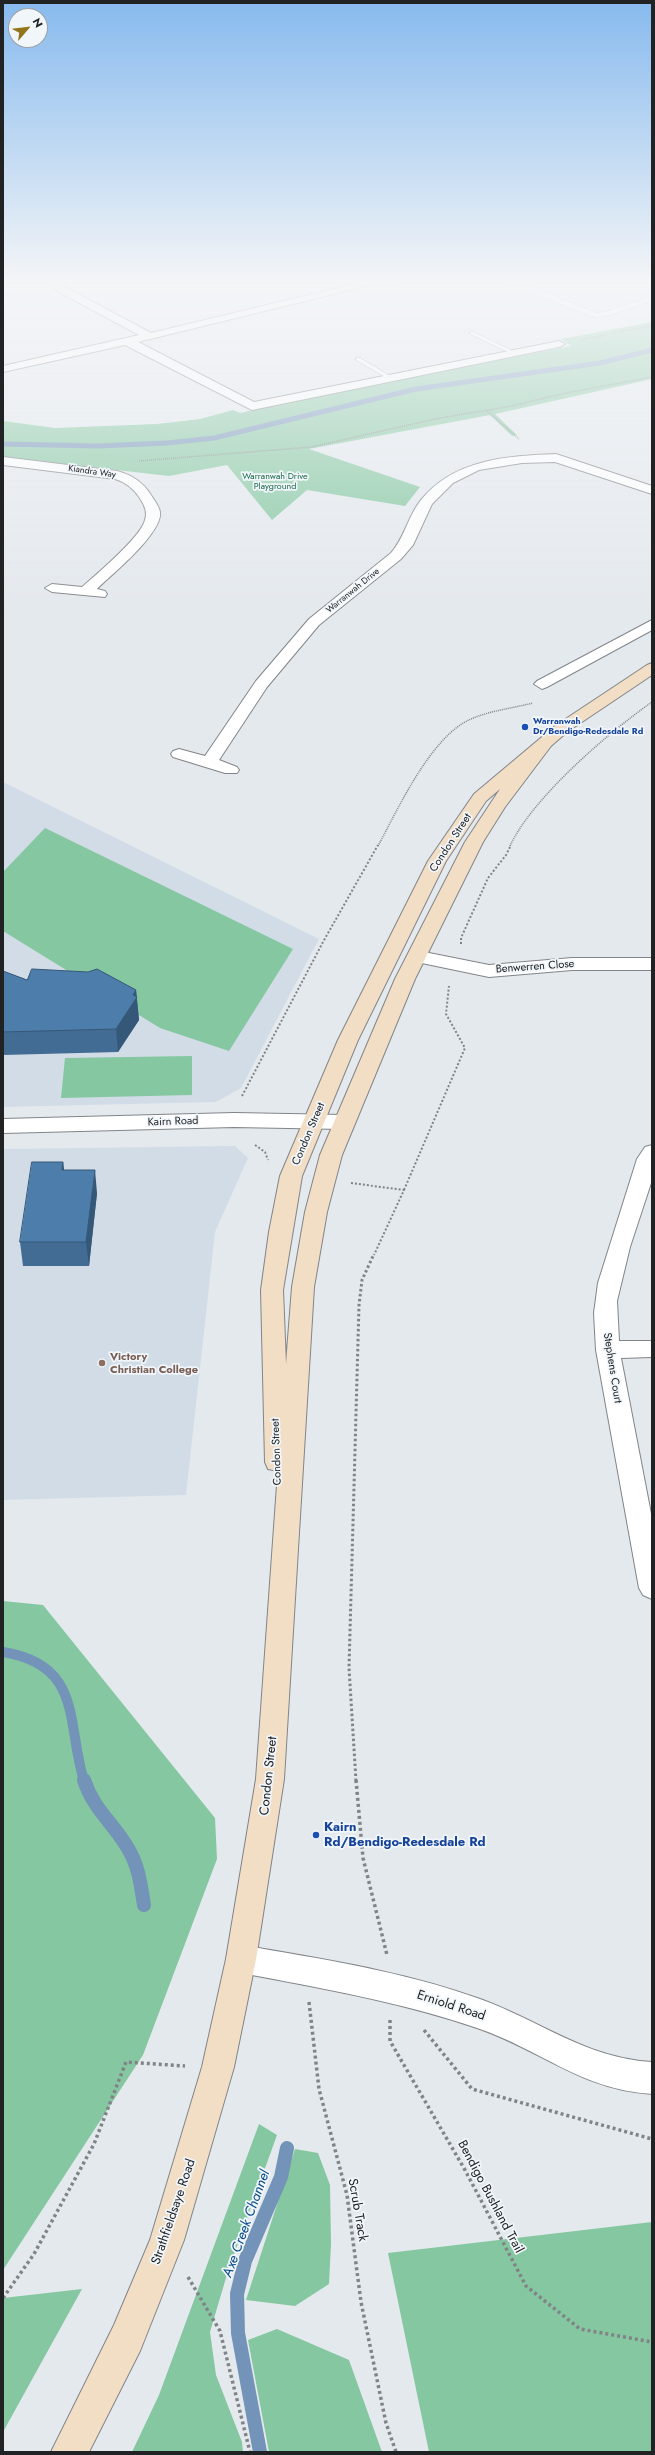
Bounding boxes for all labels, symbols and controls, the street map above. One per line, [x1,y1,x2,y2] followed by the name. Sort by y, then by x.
[8,8,48,48] north arrow
[29,15,47,30] text: N
[67,463,117,481] street label: Kiandra Way
[242,472,308,493] park label: Warranwah Drive Playground
[324,566,382,616] street label: Warranwah Drive
[533,717,643,738] place label: Warranwah Dr/Bendigo-Redesdale Rd
[520,722,530,732] marker: Warranwah Dr/Bendigo-Redesdale Rd
[427,811,475,875] street label: Condon Street
[495,958,575,976] street label: Benwerren Close
[290,1101,328,1167] street label: Condon Street
[147,1115,199,1129] street label: Kairn Road
[600,1332,624,1404] street label: Stephens Court
[110,1350,198,1376] place label: Victory Christian College
[97,1358,107,1368] marker: Victory Christian College
[269,1418,285,1486] street label: Condon Street
[257,1736,281,1816] street label: Condon Street
[324,1820,486,1851] place label: Kairn Rd/Bendigo-Redesdale Rd
[311,1830,321,1840] marker: Kairn Rd/Bendigo-Redesdale Rd
[415,1988,487,2024] street label: Erniold Road
[454,2138,526,2256] street label: Bendigo Bushland Trail
[149,2157,199,2267] street label: Strathfieldsaye Road
[220,2168,274,2280] water label: Axe Creek Channel
[344,2177,370,2243] street label: Scrub Track

